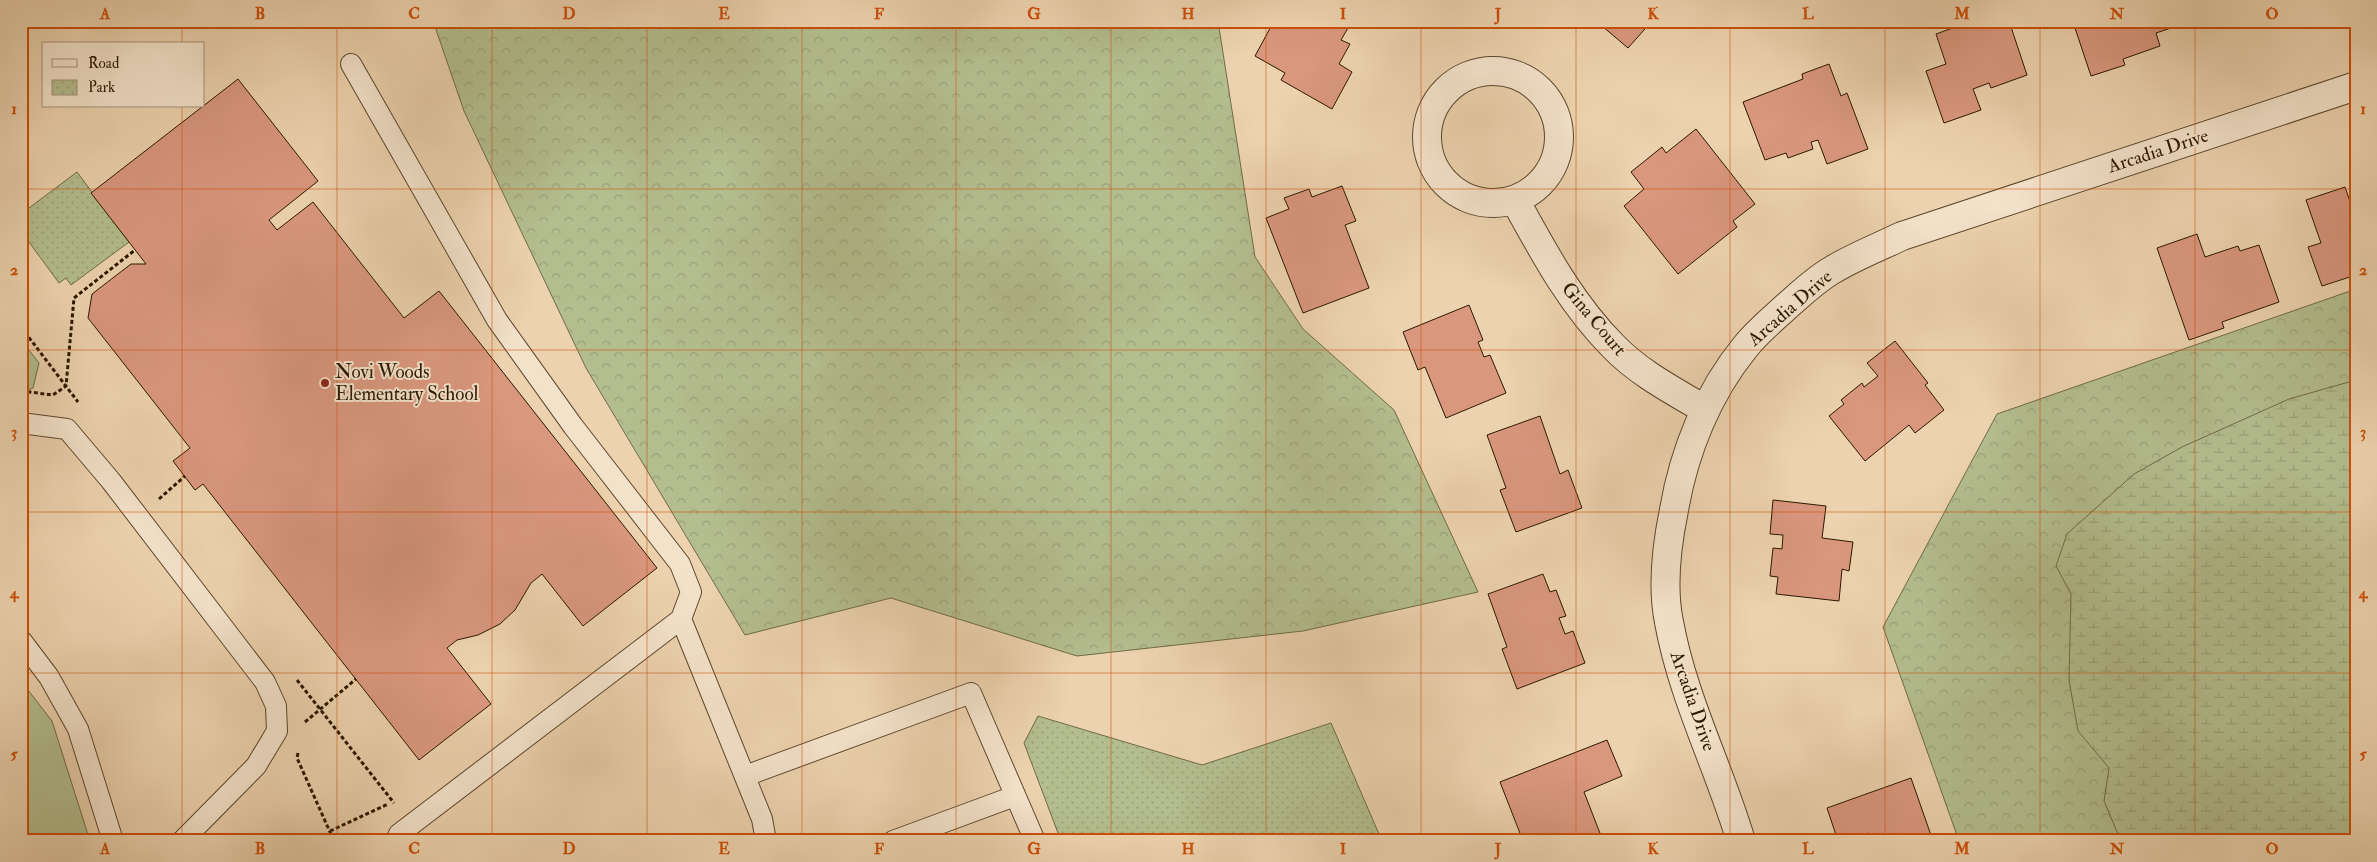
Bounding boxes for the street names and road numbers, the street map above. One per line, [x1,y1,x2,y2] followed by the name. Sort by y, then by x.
[2104,123,2211,179] street label: Arcadia Drive
[1742,265,1837,352] street label: Arcadia Drive
[1556,277,1632,361] street label: Gina Court
[1664,647,1721,754] street label: Arcadia Drive

